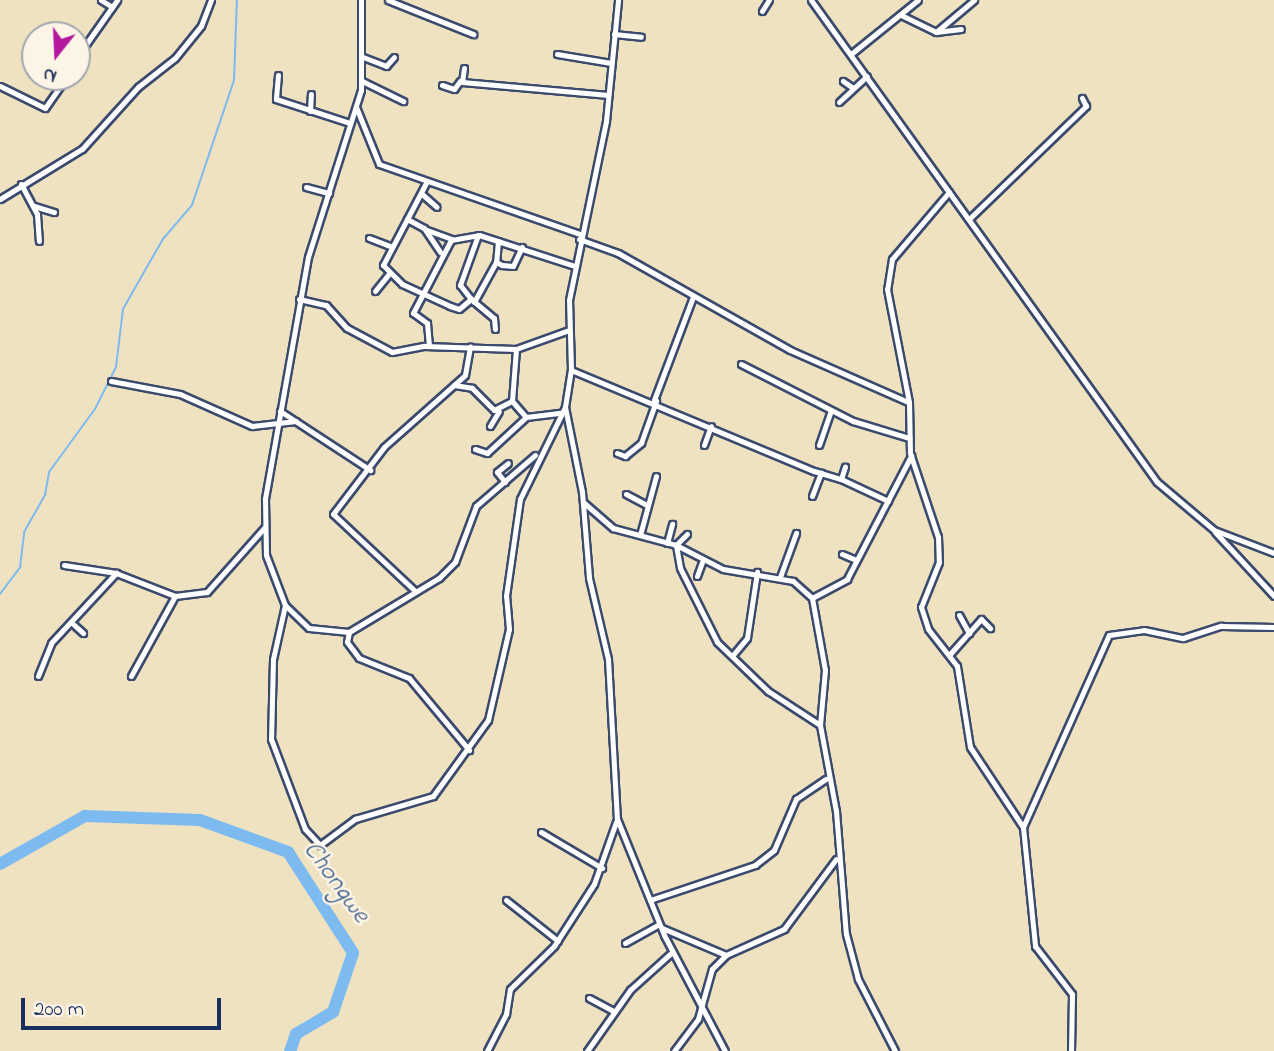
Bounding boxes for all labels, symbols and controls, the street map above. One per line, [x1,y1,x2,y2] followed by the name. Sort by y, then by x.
[21,21,91,91] north arrow
[40,60,60,89] text: N
[295,836,375,930] water label: Chongwe
[24,984,224,1028] scale bar
[34,995,84,1025] text: 200 m

